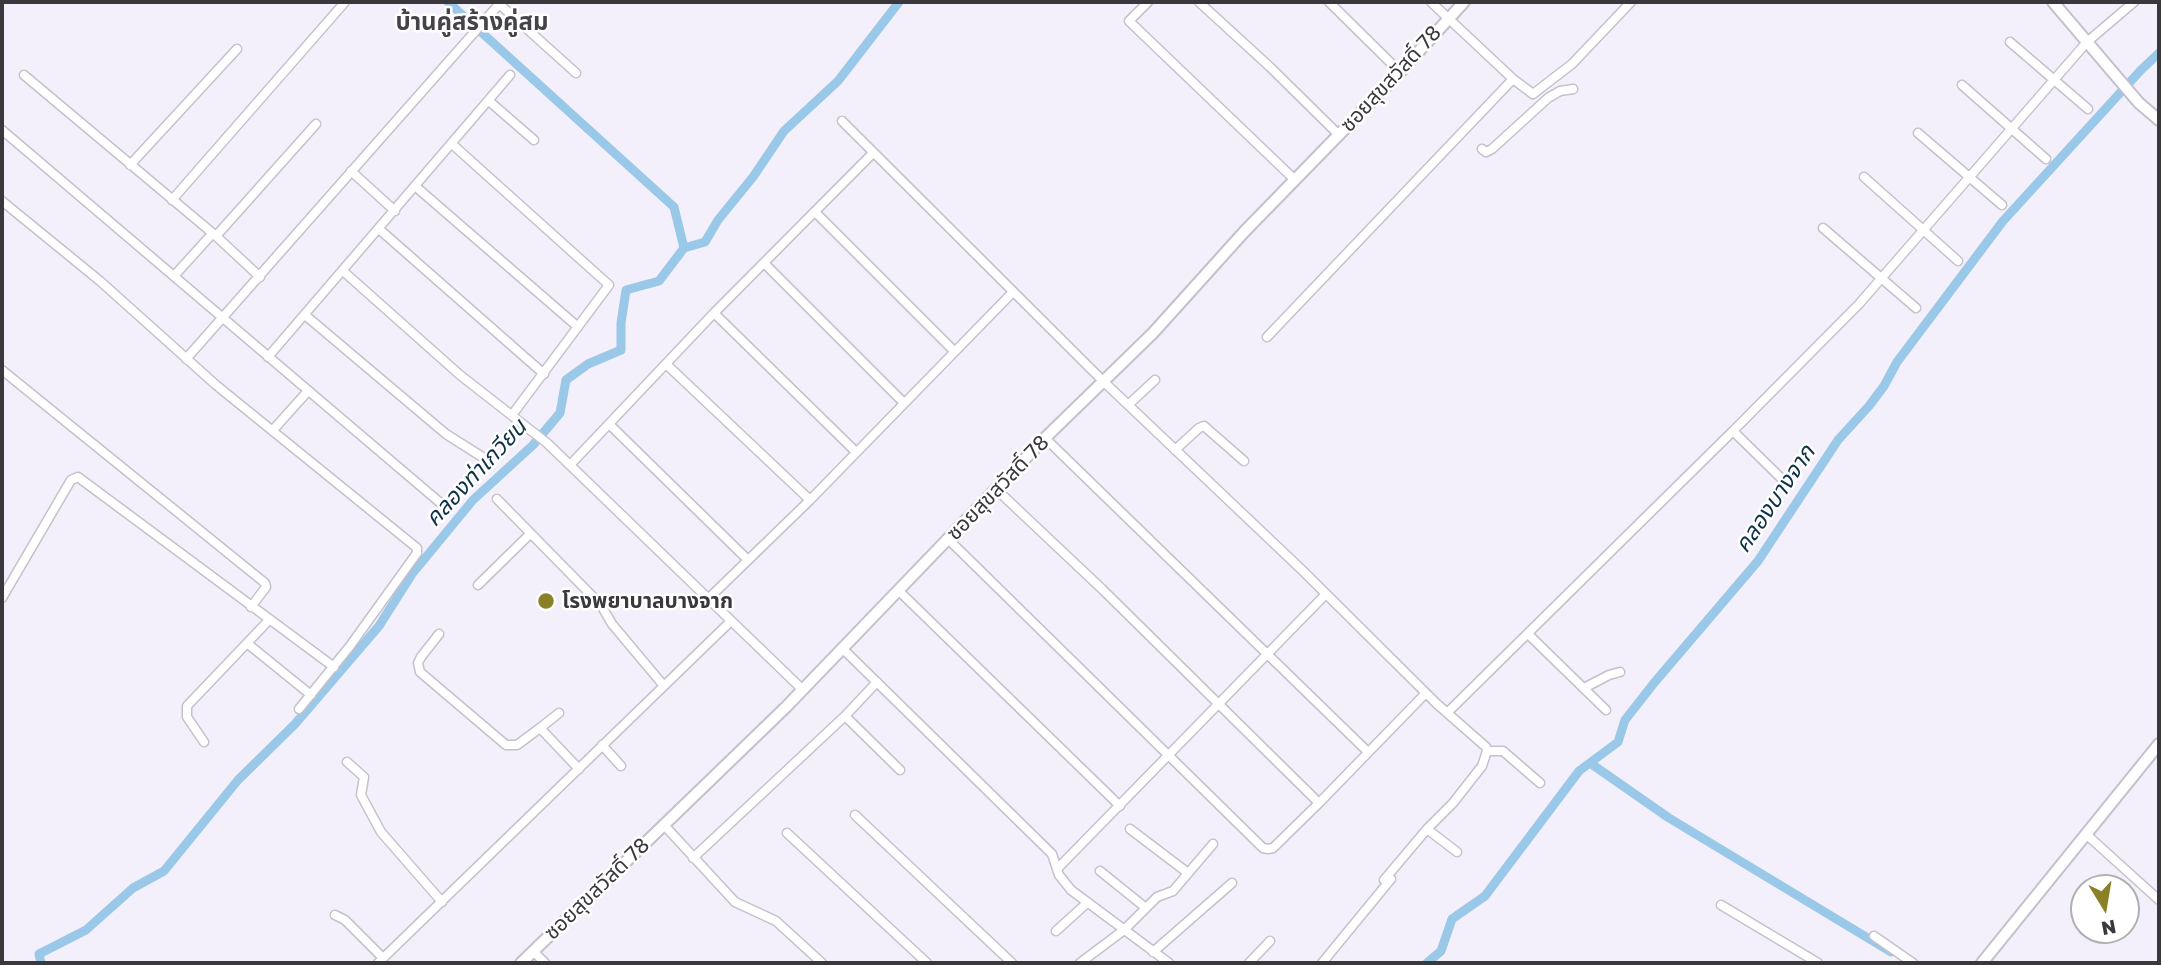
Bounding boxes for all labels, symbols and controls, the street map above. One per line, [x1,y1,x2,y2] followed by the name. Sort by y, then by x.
[395,8,549,36] district label: บ้านคู่สร้างคู่สม
[1335,21,1447,137] street label: ซอยสุขสวัสดิ์ 78
[420,414,532,532] water label: คลองท่าเกวียน
[942,430,1054,546] street label: ซอยสุขสวัสดิ์ 78
[1729,440,1821,558] water label: คลองบางจาก
[562,588,733,614] place label: โรงพยาบาลบางจาก
[536,591,556,611] marker: โรงพยาบาลบางจาก
[539,833,655,945] street label: ซอยสุขสวัสดิ์ 78
[2070,874,2140,944] north arrow
[2099,915,2118,941] text: N

